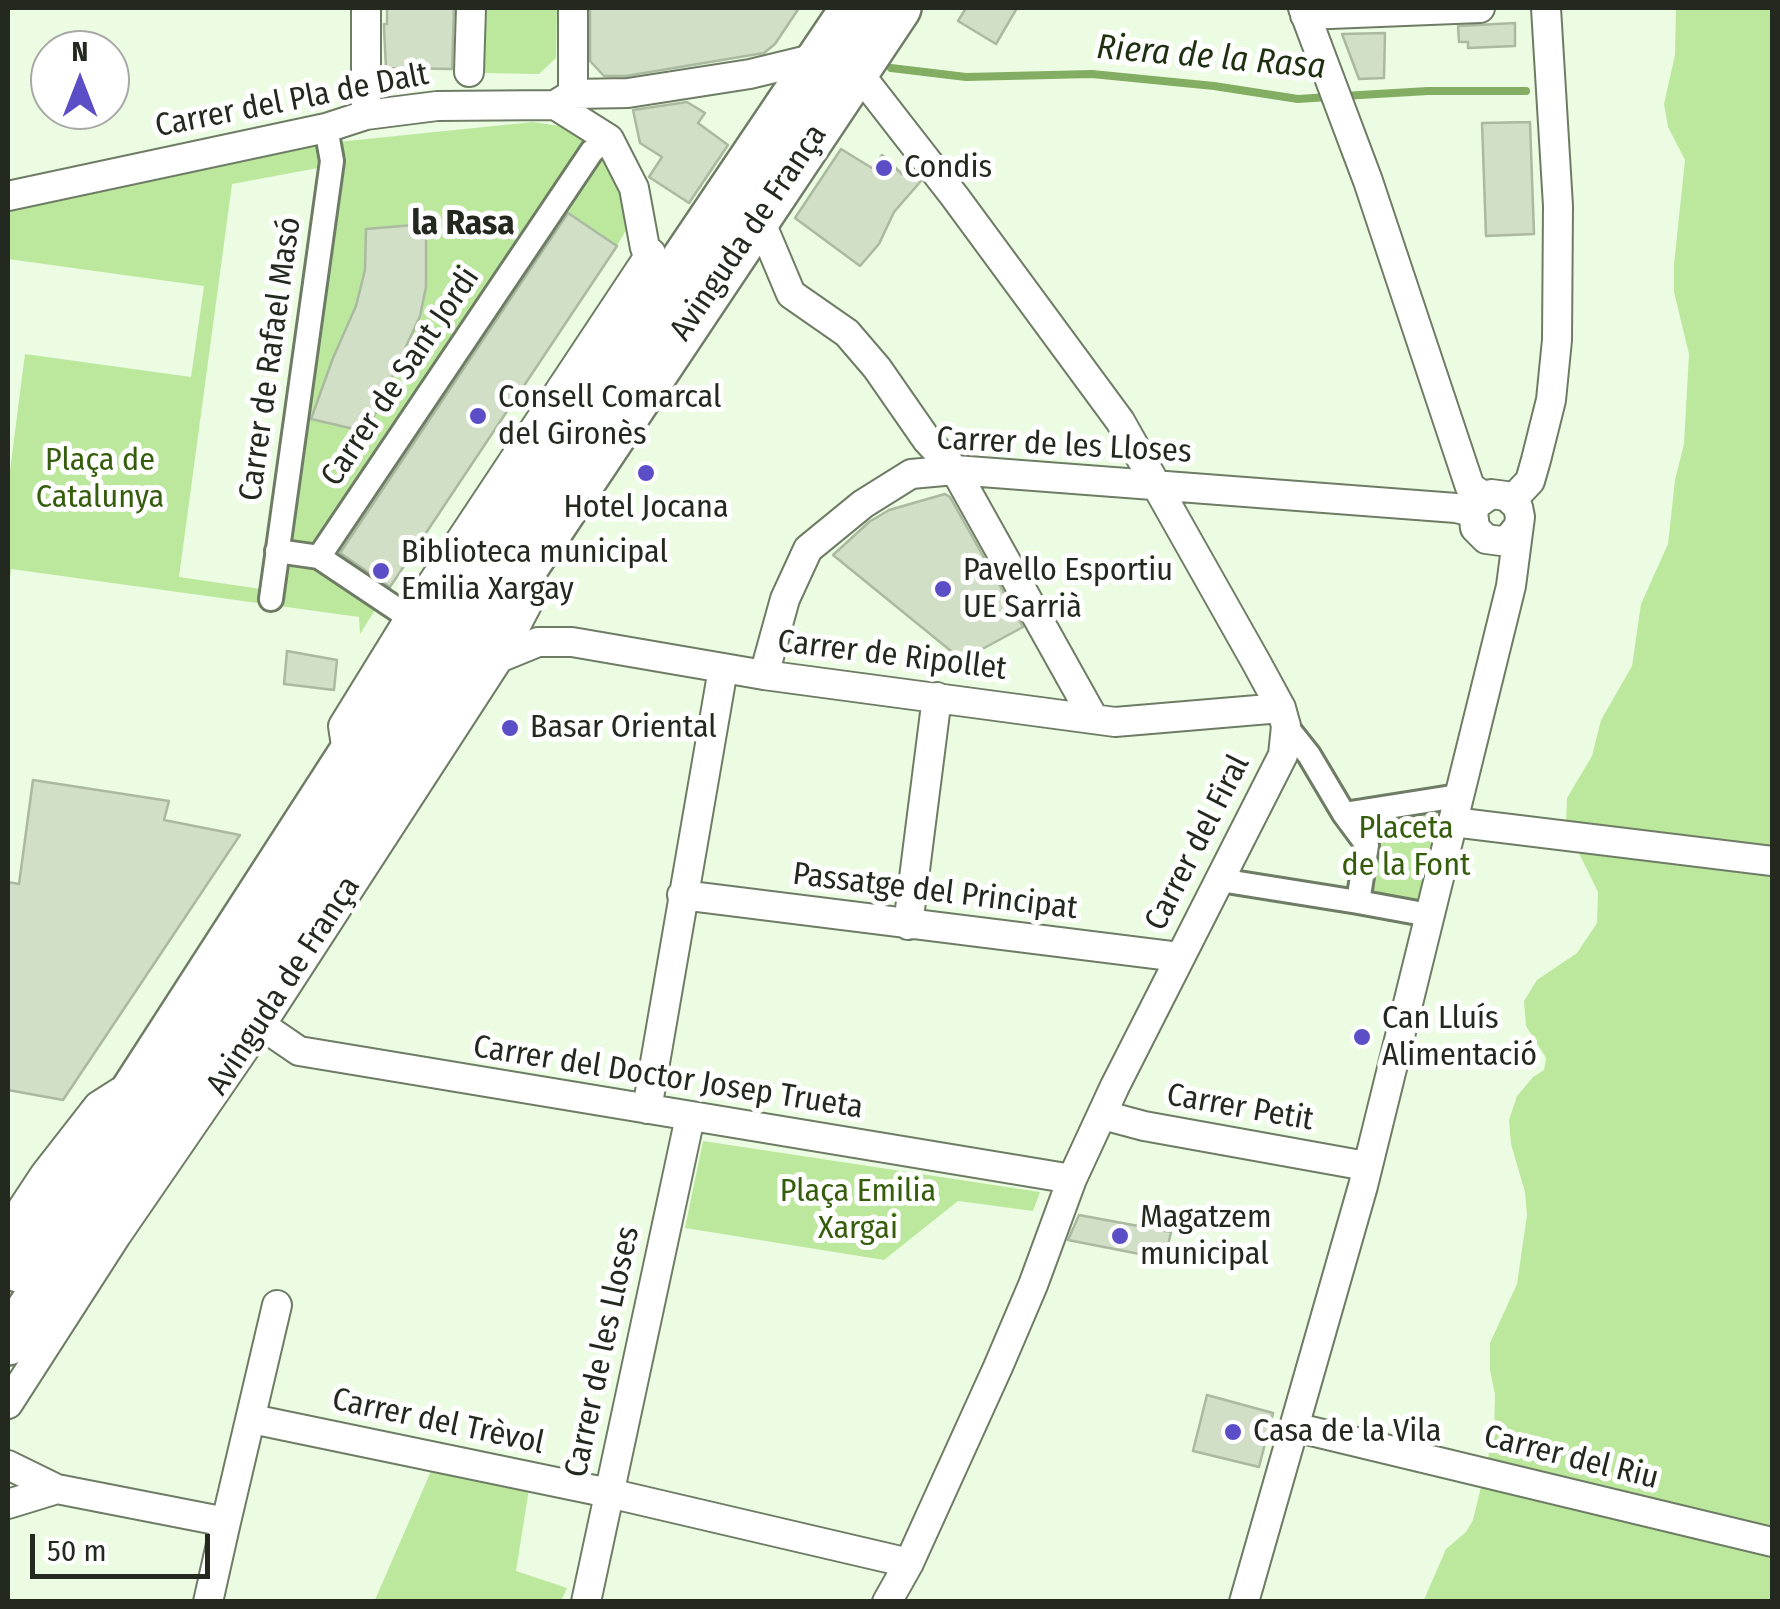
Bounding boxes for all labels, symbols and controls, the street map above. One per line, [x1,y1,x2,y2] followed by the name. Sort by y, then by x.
[1095,27,1327,89] water label: Riera de la Rasa
[30,30,130,130] north arrow
[72,35,88,68] text: N
[152,56,432,146] street label: Carrer del Pla de Dalt
[662,117,836,349] street label: Avinguda de França
[904,149,992,187] place label: Condis
[873,157,895,179] marker: Condis
[411,203,515,245] district label: la Rasa
[232,215,310,503] street label: Carrer de Rafael Masó
[314,260,488,494] street label: Carrer de Sant Jordi
[498,379,721,454] place label: Consell Comarcal del Gironès
[467,405,489,427] marker: Consell Comarcal del Gironès
[935,420,1193,472] street label: Carrer de les Lloses
[36,442,164,517] park label: Plaça de Catalunya
[635,462,657,484] marker: Hotel Jocana
[563,489,729,527] place label: Hotel Jocana
[401,534,668,609] place label: Biblioteca municipal Emilia Xargay
[963,552,1173,627] place label: Pavello Esportiu UE Sarrià
[370,560,392,582] marker: Biblioteca municipal Emilia Xargay
[932,578,954,600] marker: Pavello Esportiu UE Sarrià
[775,623,1009,689] street label: Carrer de Ripollet
[530,709,717,747] place label: Basar Oriental
[499,717,521,739] marker: Basar Oriental
[1137,749,1259,937] street label: Carrer del Firal
[1341,810,1471,885] park label: Placeta de la Font
[790,855,1080,929] street label: Passatge del Principat
[199,869,369,1103] street label: Avinguda de França
[1382,1000,1537,1075] place label: Can Lluís Alimentació
[1351,1026,1373,1048] marker: Can Lluís Alimentació
[470,1028,866,1128] street label: Carrer del Doctor Josep Trueta
[1164,1076,1316,1140] street label: Carrer Petit
[780,1173,936,1248] park label: Plaça Emilia Xargai
[1140,1199,1272,1274] place label: Magatzem municipal
[558,1223,648,1481] street label: Carrer de les Lloses
[1109,1225,1131,1247] marker: Magatzem municipal
[329,1381,547,1463] street label: Carrer del Trèvol
[1253,1413,1441,1451] place label: Casa de la Vila
[1480,1418,1662,1498] street label: Carrer del Riu
[1222,1421,1244,1443] marker: Casa de la Vila
[35,1514,215,1576] scale bar
[47,1533,107,1569] text: 50 m

